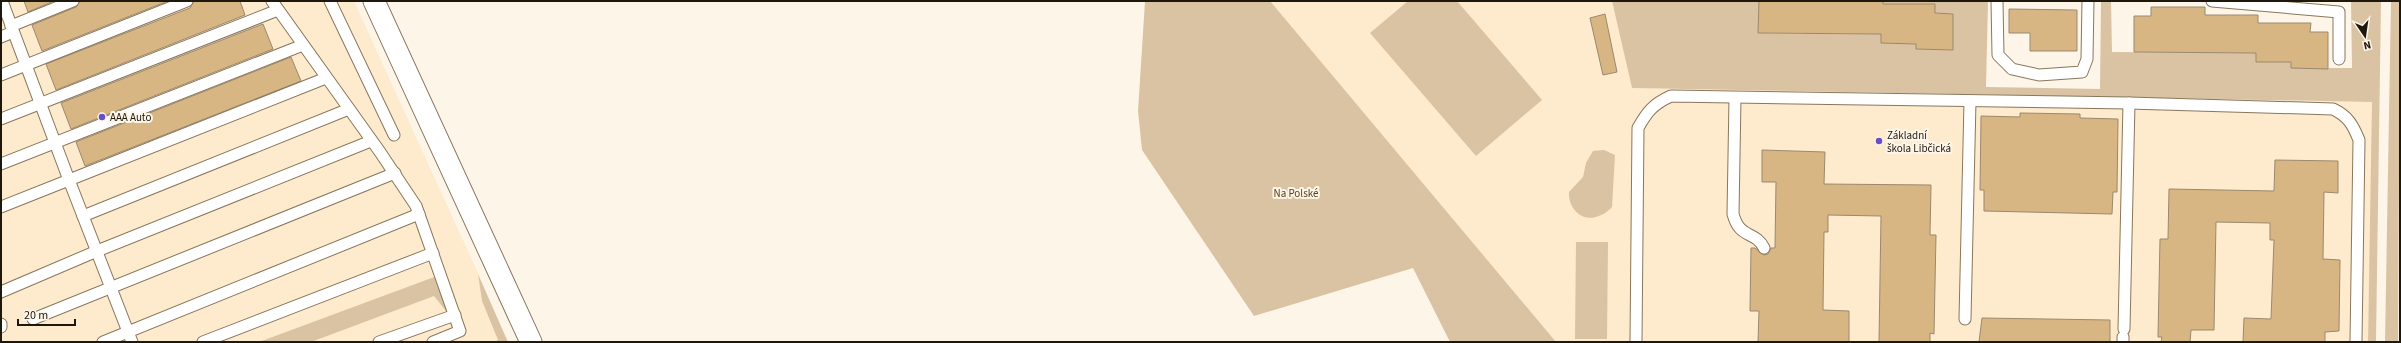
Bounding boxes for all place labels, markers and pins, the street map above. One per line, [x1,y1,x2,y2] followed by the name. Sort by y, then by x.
[110,110,151,125] place label: AAA Auto
[97,112,107,122] marker: AAA Auto
[1887,128,1951,156] place label: Základní škola Libčická
[1874,136,1884,146] marker: Základní škola Libčická

